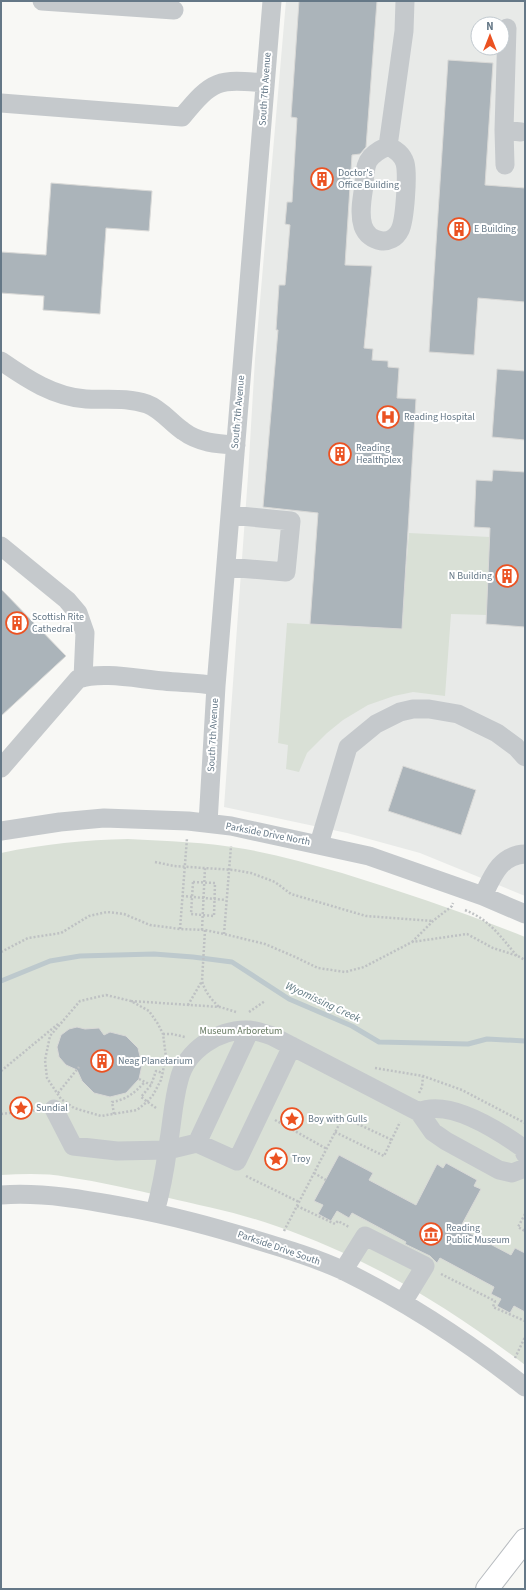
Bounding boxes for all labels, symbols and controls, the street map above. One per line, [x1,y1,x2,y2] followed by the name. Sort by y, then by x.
[470,16,510,56] north arrow
[486,19,494,34] text: N
[255,52,275,126] street label: South 7th Avenue
[309,166,335,192] building icon: Doctor's Office Building
[338,166,399,192] place label: Doctor's Office Building
[446,216,472,242] building icon: E Building
[474,222,516,236] place label: E Building
[228,375,248,449] street label: South 7th Avenue
[375,404,401,430] hospital icon: Reading Hospital
[404,410,475,424] place label: Reading Hospital
[327,441,353,467] building icon: Reading Healthplex
[356,441,402,467] place label: Reading Healthplex
[494,563,520,589] building icon: N Building
[449,569,492,583] place label: N Building
[4,610,30,636] building icon: Scottish Rite Cathedral
[32,610,84,636] place label: Scottish Rite Cathedral
[204,698,222,772] street label: South 7th Avenue
[225,819,311,849] street label: Parkside Drive North
[283,978,364,1026] water label: Wyomissing Creek
[200,1024,282,1038] park label: Museum Arboretum
[89,1048,115,1074] building icon: Neag Planetarium
[118,1054,193,1068] place label: Neag Planetarium
[8,1095,34,1121] place icon: Sundial
[36,1101,68,1115] place label: Sundial
[279,1106,305,1132] place icon: Boy with Gulls
[308,1112,367,1126] place label: Boy with Gulls
[263,1146,289,1172] place icon: Troy
[292,1152,311,1166] place label: Troy
[418,1221,444,1247] museum icon: Reading Public Museum
[446,1221,510,1247] place label: Reading Public Museum
[236,1227,322,1269] street label: Parkside Drive South

